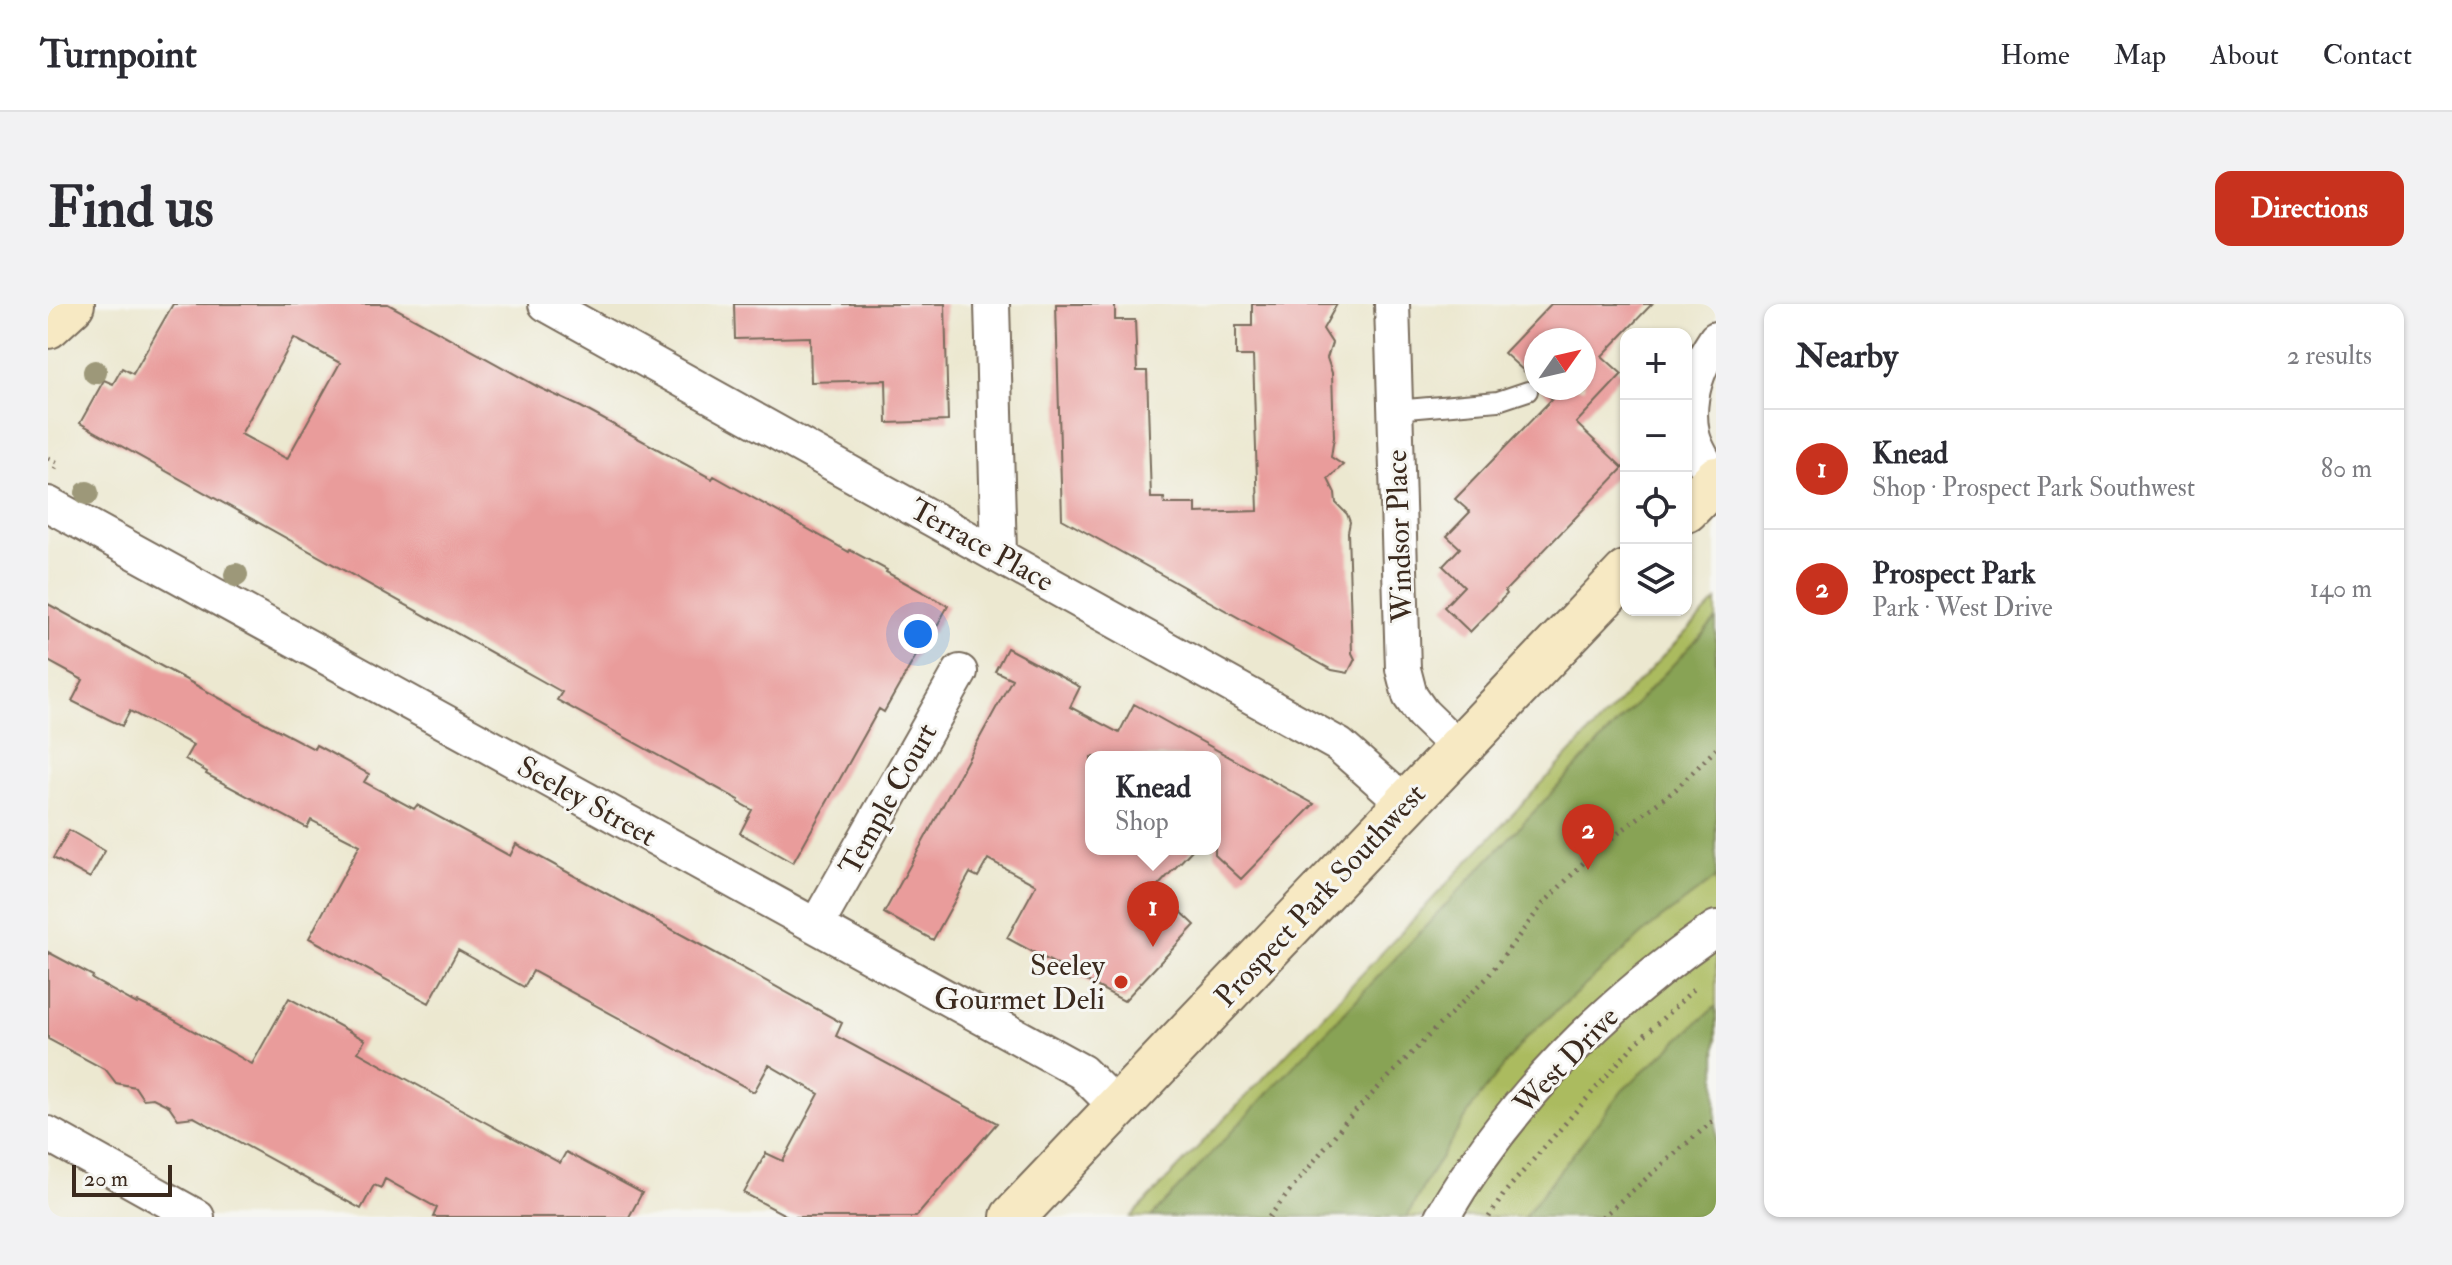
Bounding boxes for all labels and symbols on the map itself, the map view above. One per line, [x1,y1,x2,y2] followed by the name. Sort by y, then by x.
[1524,328,1596,400] north arrow
[1378,449,1421,624] street label: Windsor Place
[903,491,1060,600] street label: Terrace Place
[898,614,938,654] your location
[831,716,946,882] street label: Temple Court
[511,748,663,855] street label: Seeley Street
[1207,776,1434,1015] street label: Prospect Park Southwest
[1562,804,1614,870] pin: 2
[1127,881,1179,947] pin: 1
[934,947,1106,1018] place label: Seeley Gourmet Deli
[1112,973,1130,991] marker: Seeley Gourmet Deli
[1505,999,1627,1123] street label: West Drive
[72,1161,172,1197] scale bar

